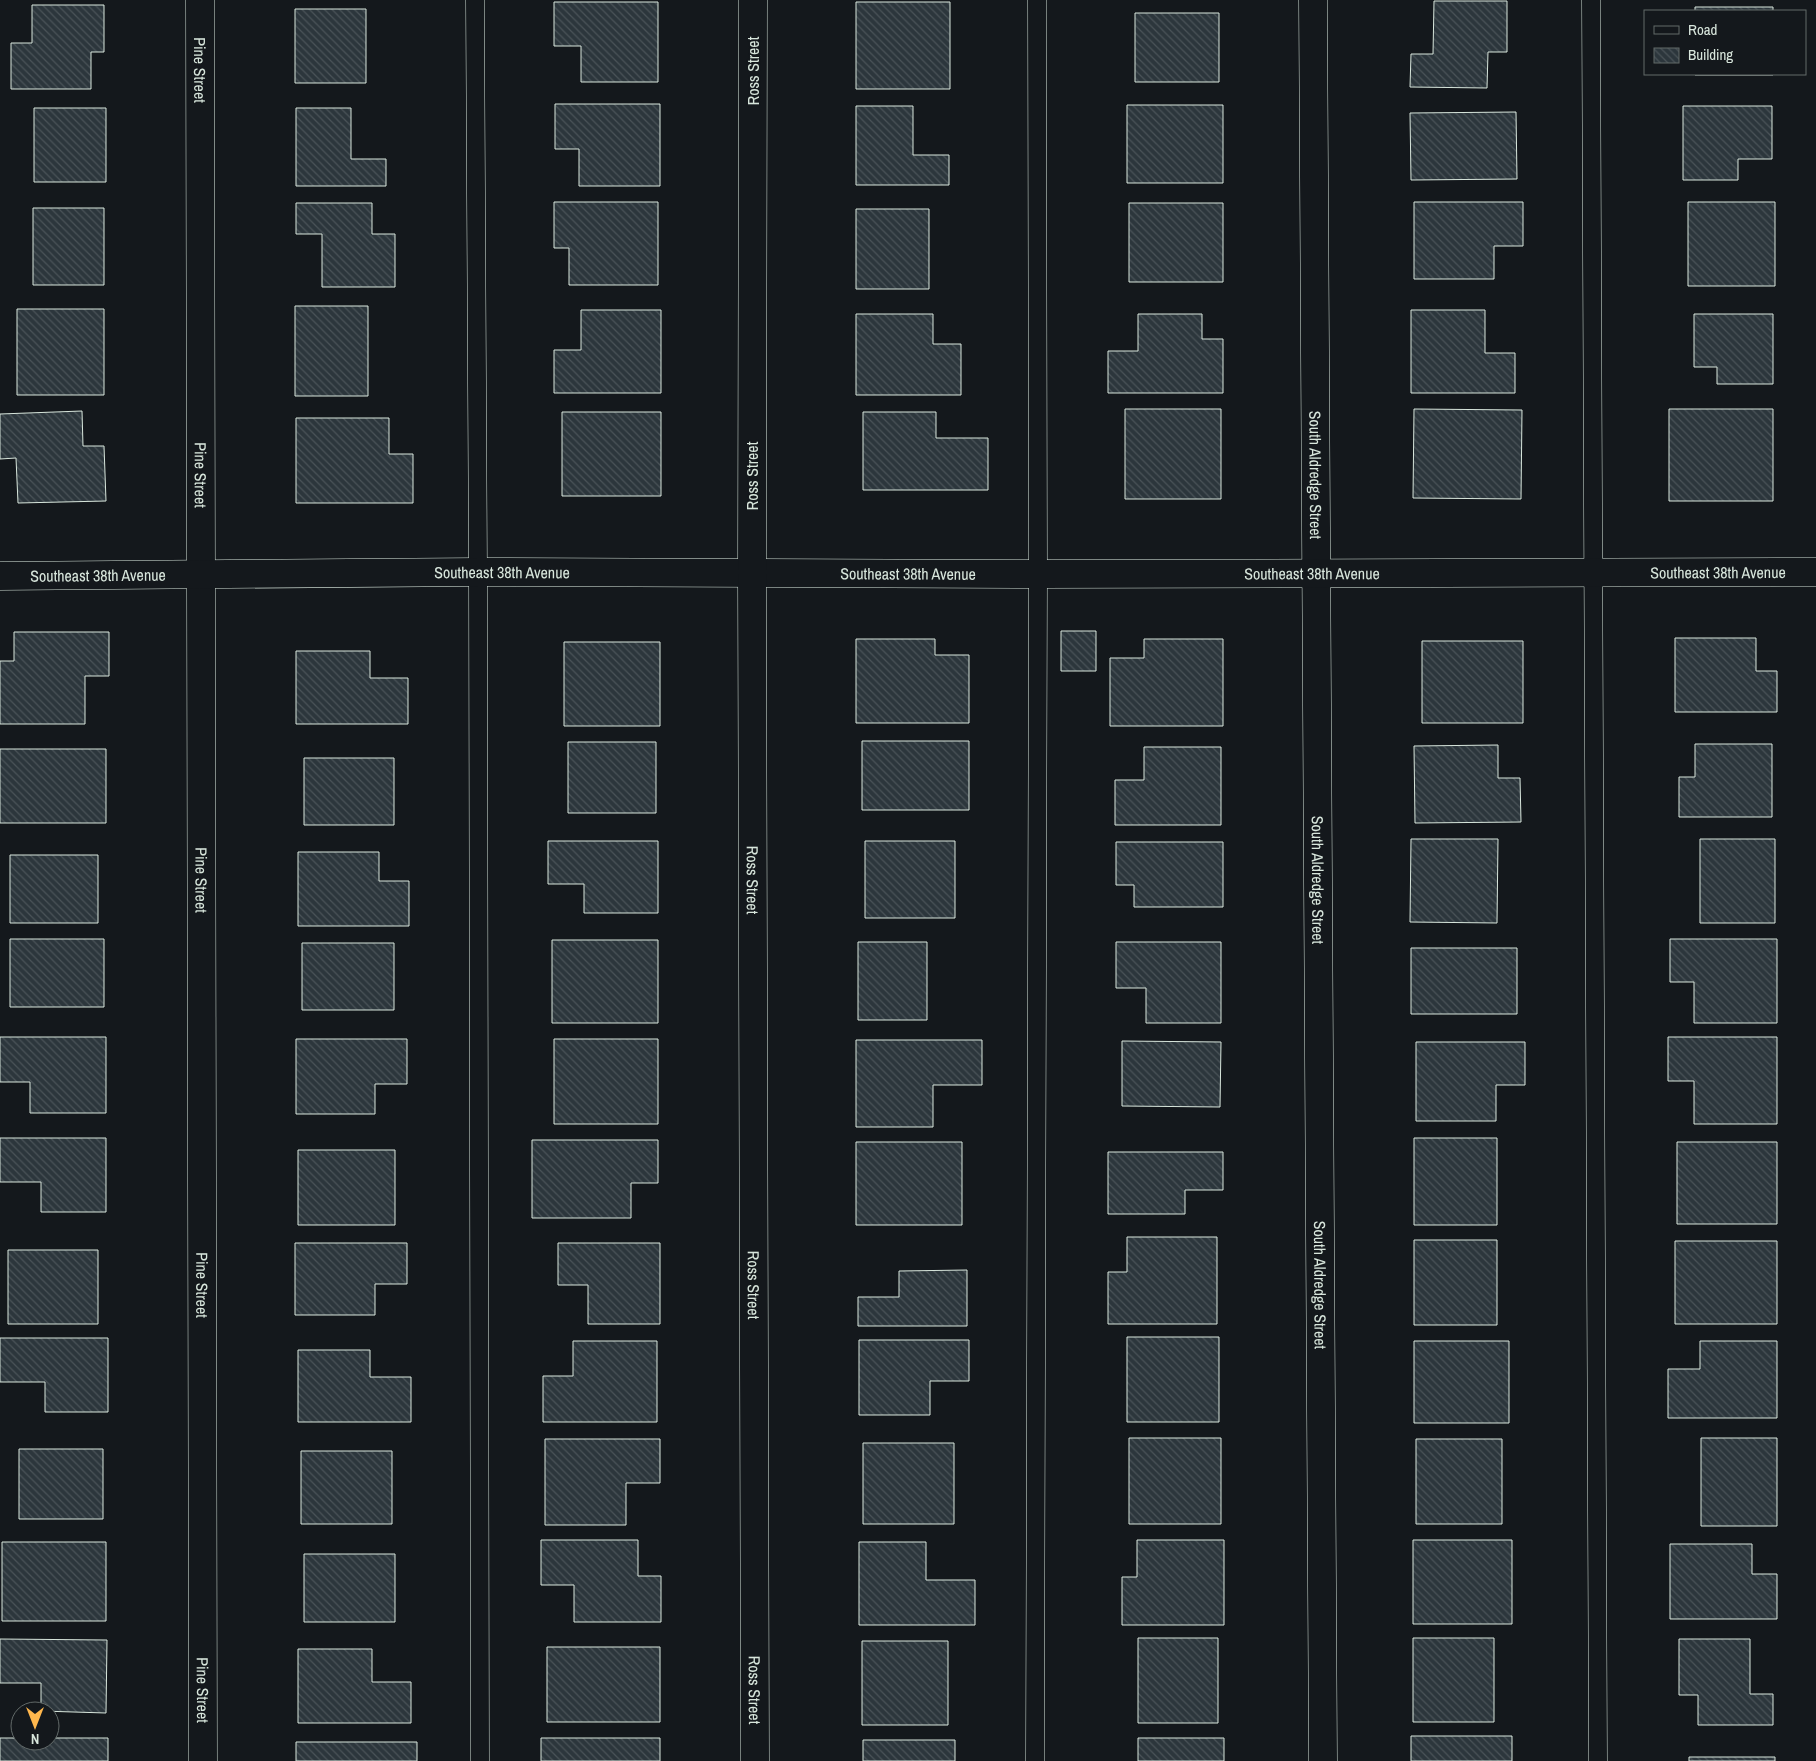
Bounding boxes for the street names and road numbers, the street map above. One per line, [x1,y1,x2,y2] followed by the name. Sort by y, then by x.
[742,36,764,105] street label: Ross Street
[189,37,211,103] street label: Pine Street
[1304,411,1327,540] street label: South Aldredge Street
[741,441,763,510] street label: Ross Street
[190,442,212,508] street label: Pine Street
[434,561,570,583] street label: Southeast 38th Avenue
[1650,561,1786,583] street label: Southeast 38th Avenue
[840,562,976,585] street label: Southeast 38th Avenue
[1244,562,1380,584] street label: Southeast 38th Avenue
[30,564,166,587] street label: Southeast 38th Avenue
[1307,816,1329,945] street label: South Aldredge Street
[742,846,764,915] street label: Ross Street
[190,847,213,913] street label: Pine Street
[1309,1221,1332,1350] street label: South Aldredge Street
[743,1251,765,1320] street label: Ross Street
[191,1252,213,1318] street label: Pine Street
[744,1656,766,1725] street label: Ross Street
[192,1657,214,1723] street label: Pine Street

